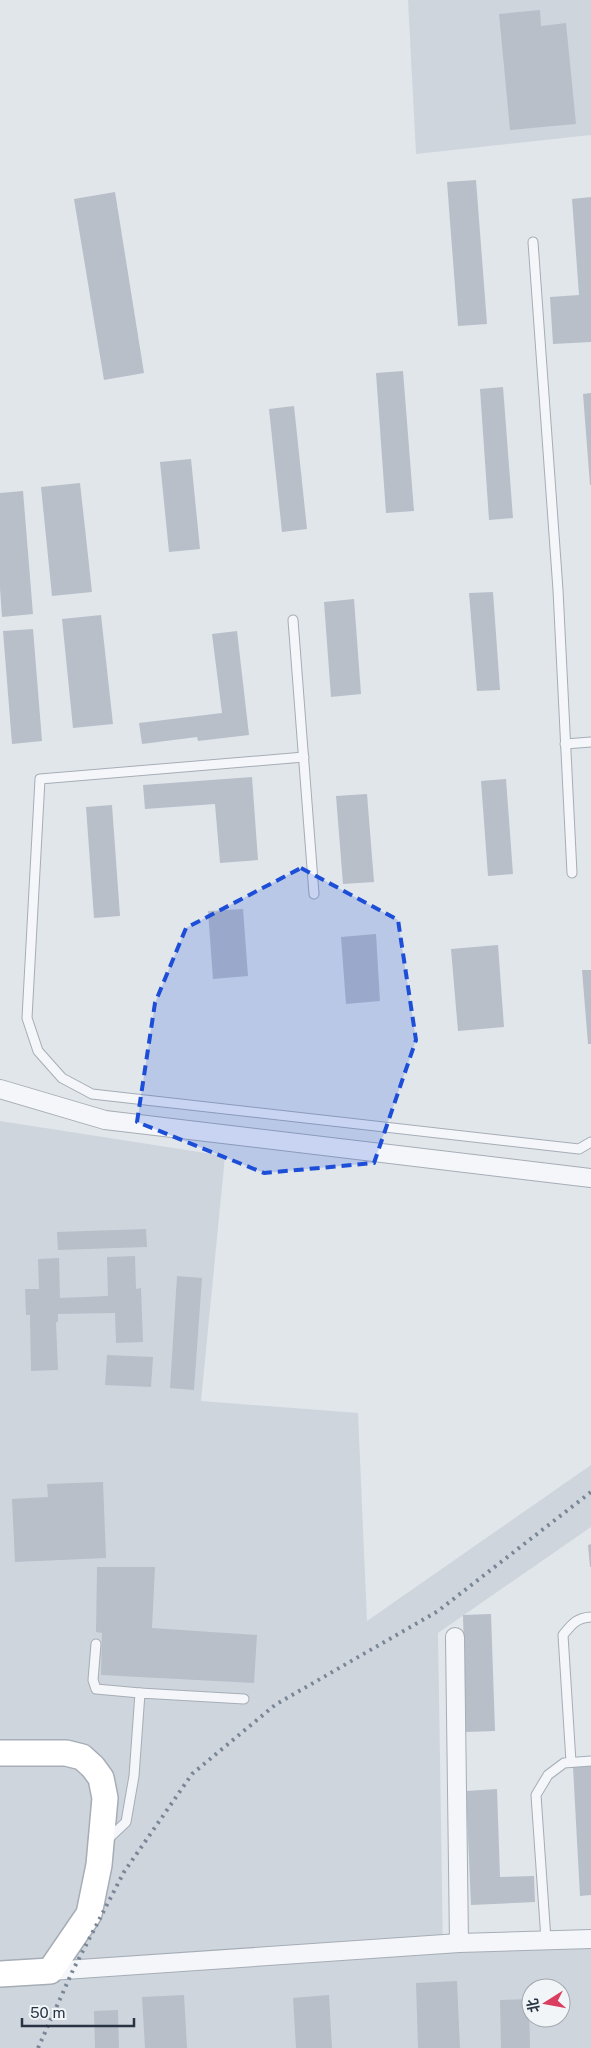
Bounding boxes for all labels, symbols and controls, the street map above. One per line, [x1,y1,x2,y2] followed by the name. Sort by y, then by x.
[521,1978,571,2028] north arrow
[22,1996,135,2028] scale bar
[524,1997,542,2014] text: 北
[30,2004,65,2021] text: 50 m

